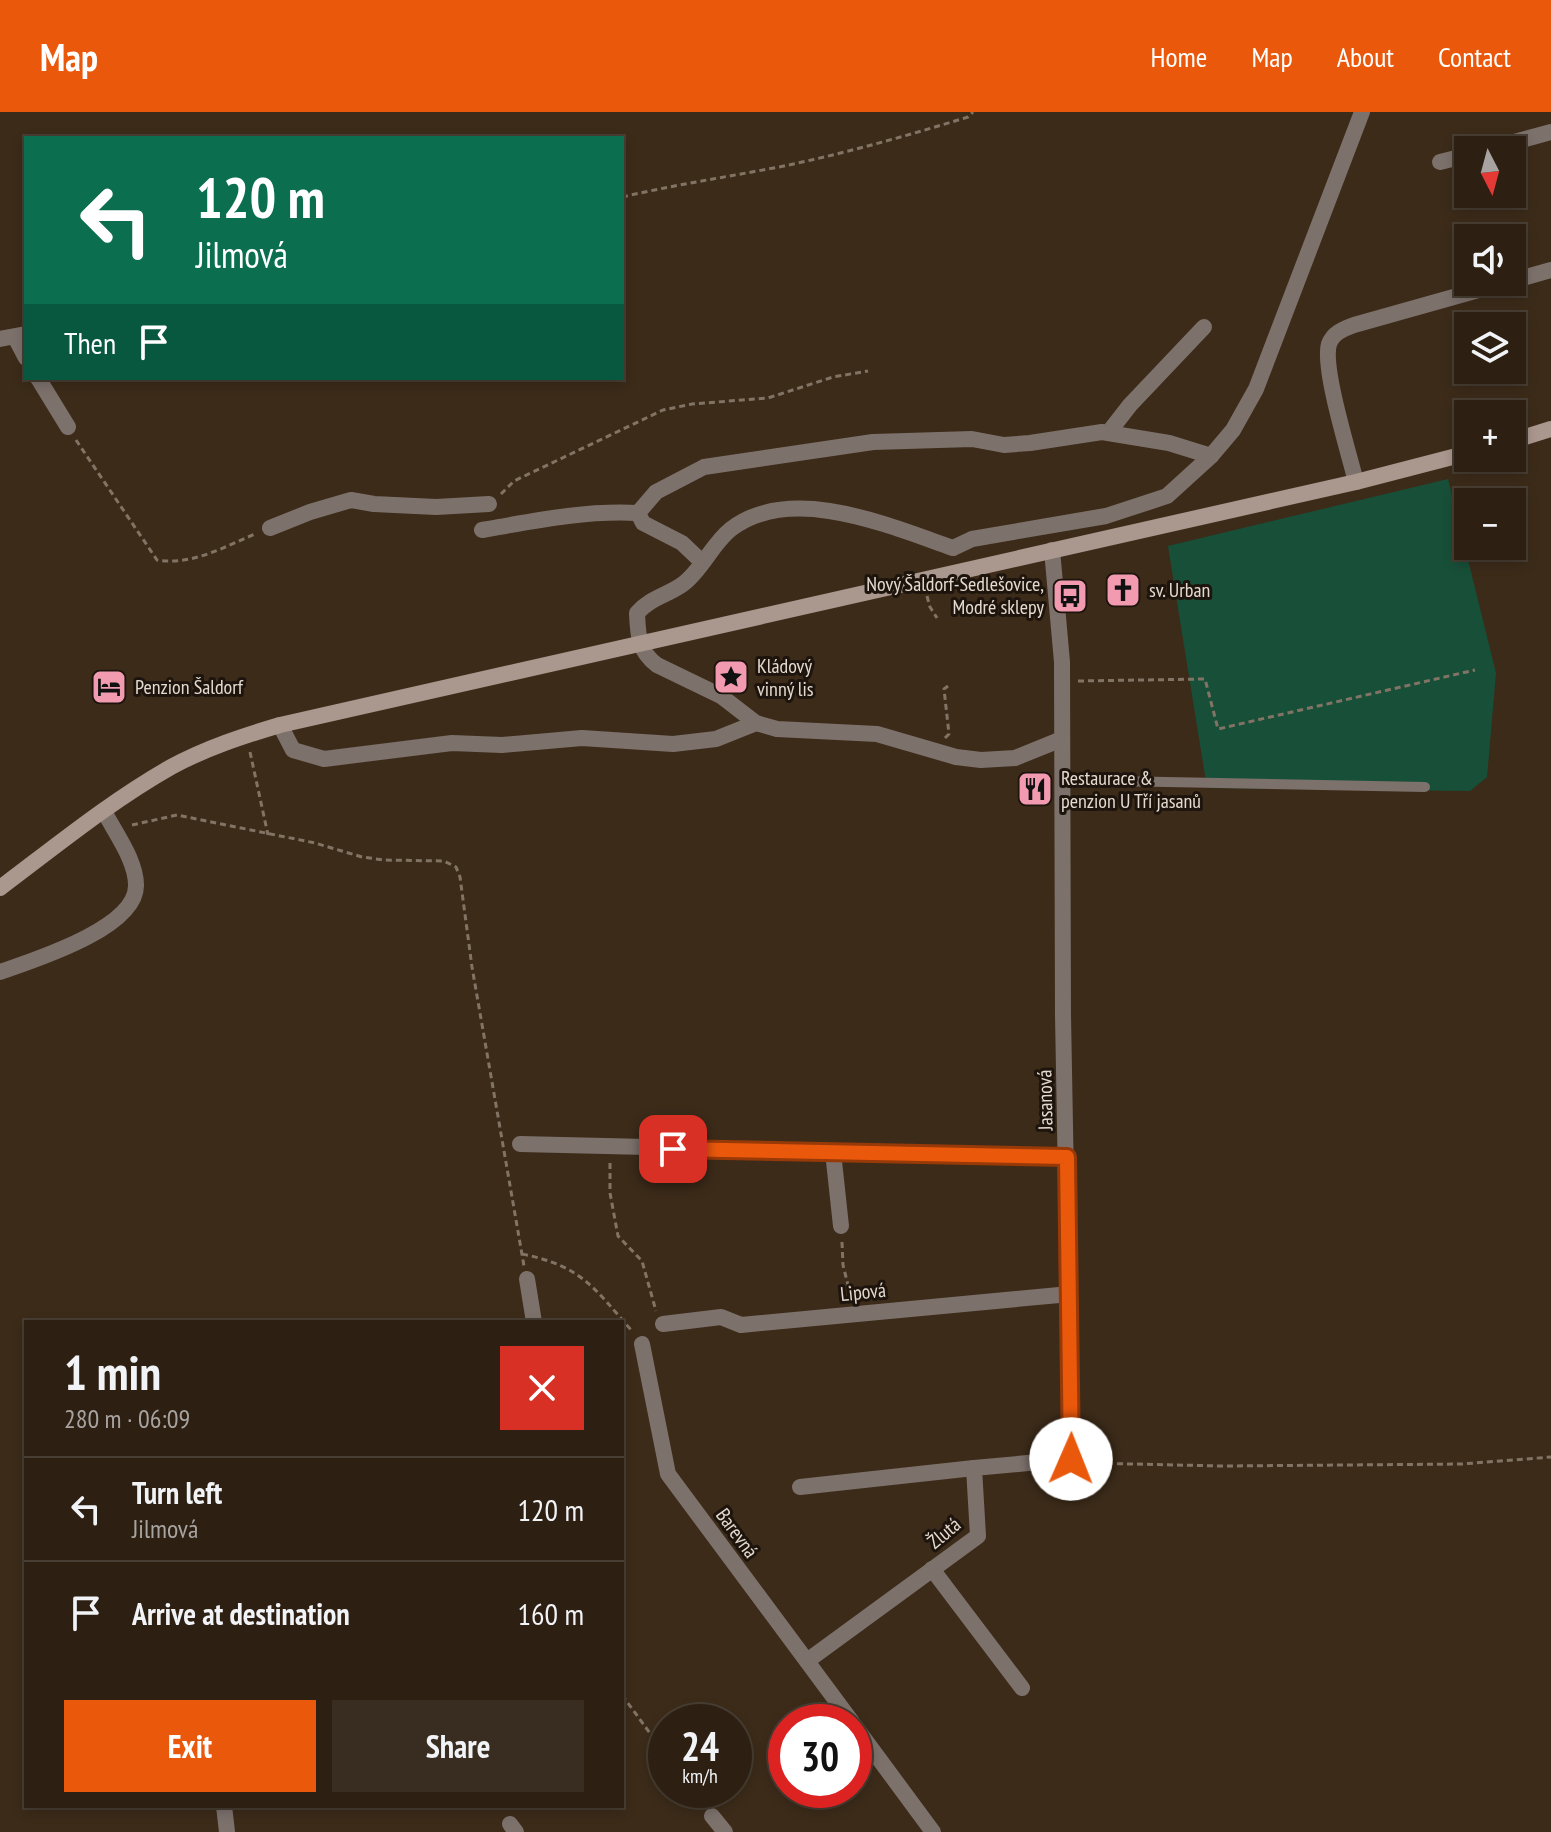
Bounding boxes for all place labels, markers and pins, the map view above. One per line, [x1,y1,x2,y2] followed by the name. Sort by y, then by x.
[866,571,1044,620] place label: Nový Šaldorf-Sedlešovice, Modré sklepy
[1104,571,1142,609] church icon: sv. Urban
[1051,577,1089,615] bus stop icon: Nový Šaldorf-Sedlešovice, Modré sklepy
[1149,577,1210,603] place label: sv. Urban
[757,653,814,702] place label: Kládový vinný lis
[712,658,750,696] place icon: Kládový vinný lis
[90,668,128,706] hotel icon: Penzion Šaldorf
[135,674,244,700] place label: Penzion Šaldorf
[1061,765,1201,814] place label: Restaurace & penzion U Tří jasanů
[1016,770,1054,808] restaurant icon: Restaurace & penzion U Tří jasanů
[639,1115,707,1183] pin

